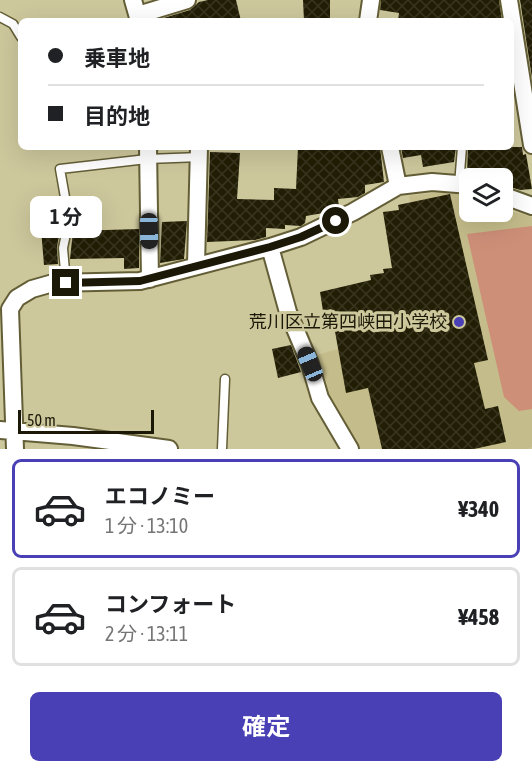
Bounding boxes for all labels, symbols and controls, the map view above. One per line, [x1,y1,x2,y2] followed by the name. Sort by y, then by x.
[84,45,150,71] text: 乗車地
[84,103,150,129] text: 目的地
[459,168,513,222] map controls
[459,168,513,222] button: layers
[30,196,102,238] callout: 1 分
[50,205,82,228] text: 1 分
[322,207,349,234] route start
[140,213,158,249] car
[52,269,79,296] route end
[249,311,447,332] place label: 荒川区立第四峡田小学校
[452,315,466,329] marker: 荒川区立第四峡田小学校
[295,344,325,384] car
[18,407,154,435] scale bar
[27,411,56,429] text: 50 m
[33,482,87,536] icon: car
[105,483,215,509] text: エコノミー
[458,496,499,522] text: ¥340
[105,514,188,537] text: 1 分 · 13:10
[33,590,87,644] icon: car
[105,591,236,617] text: コンフォート
[458,604,499,630] text: ¥458
[105,622,188,645] text: 2 分 · 13:11
[30,692,502,761] button: 確定

